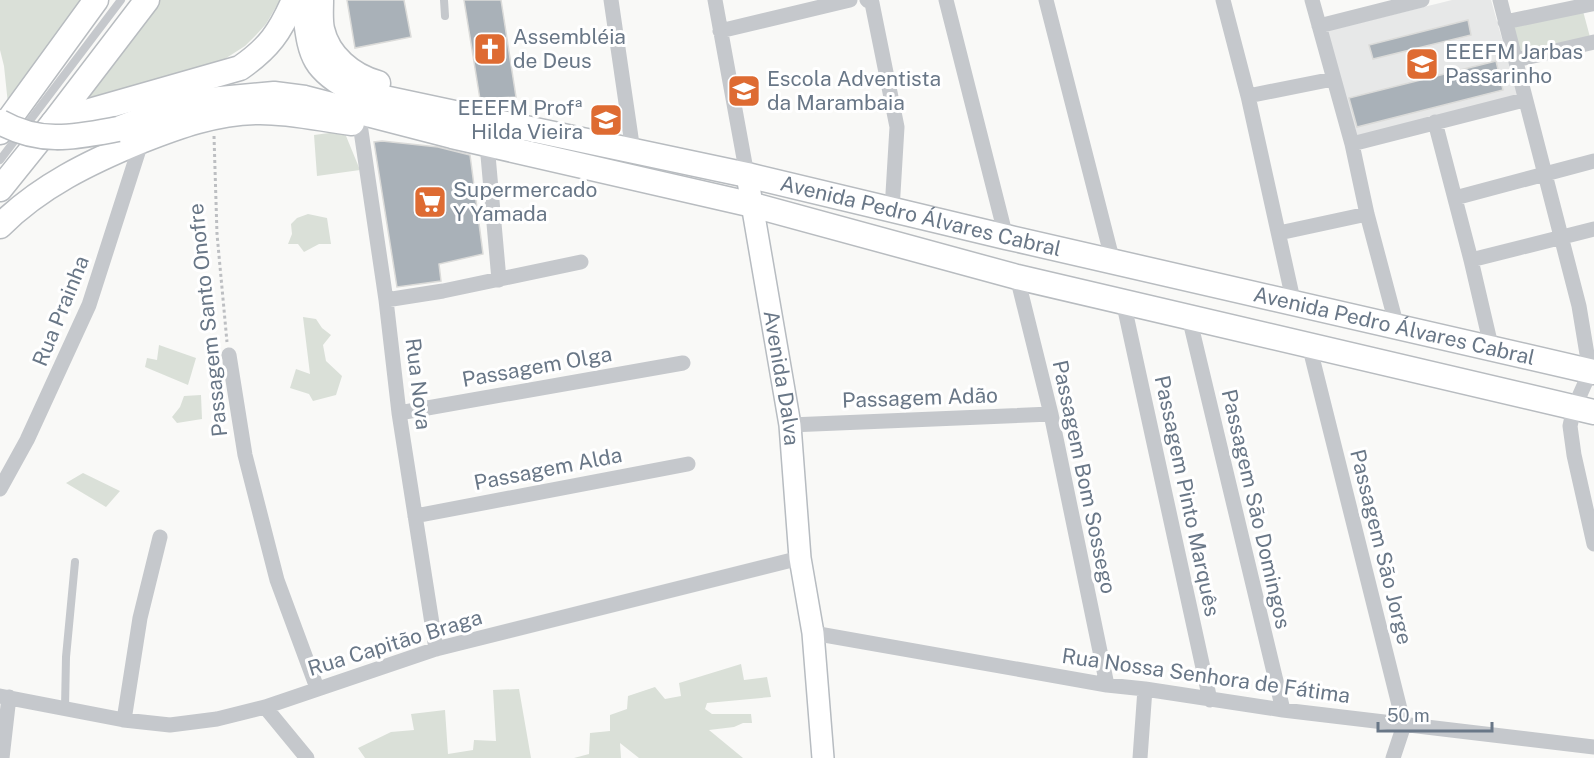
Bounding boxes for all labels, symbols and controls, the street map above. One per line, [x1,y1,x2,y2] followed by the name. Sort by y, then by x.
[513,24,626,73] place label: Assembléia de Deus
[472,31,508,67] church icon: Assembléia de Deus
[1445,39,1583,88] place label: EEEFM Jarbas Passarinho
[1404,46,1440,82] school or university icon: EEEFM Jarbas Passarinho
[767,66,941,115] place label: Escola Adventista da Marambaia
[726,73,762,109] school or university icon: Escola Adventista da Marambaia
[458,95,583,144] place label: EEEFM Profª Hilda Vieira
[588,102,624,138] school or university icon: EEEFM Profª Hilda Vieira
[778,170,1064,261] street label: Avenida Pedro Álvares Cabral
[453,177,597,226] place label: Supermercado Y Yamada
[412,184,448,220] supermarket icon: Supermercado Y Yamada
[183,202,232,438] street label: Passagem Santo Onofre
[27,252,94,370] street label: Rua Prainha
[1251,281,1537,370] street label: Avenida Pedro Álvares Cabral
[759,308,805,447] street label: Avenida Dalva
[400,337,437,431] street label: Rua Nova
[460,341,614,392] street label: Passagem Olga
[1047,358,1121,596] street label: Passagem Bom Sossego
[1150,373,1225,619] street label: Passagem Pinto Marquês
[842,382,998,413] street label: Passagem Adão
[1217,387,1296,631] street label: Passagem São Domingos
[472,442,624,495] street label: Passagem Alda
[1345,447,1418,647] street label: Passagem São Jorge
[305,604,485,681] street label: Rua Capitão Braga
[1060,643,1352,708] street label: Rua Nossa Senhora de Fátima
[1378,695,1492,733] scale bar
[1387,705,1430,726] text: 50 m

